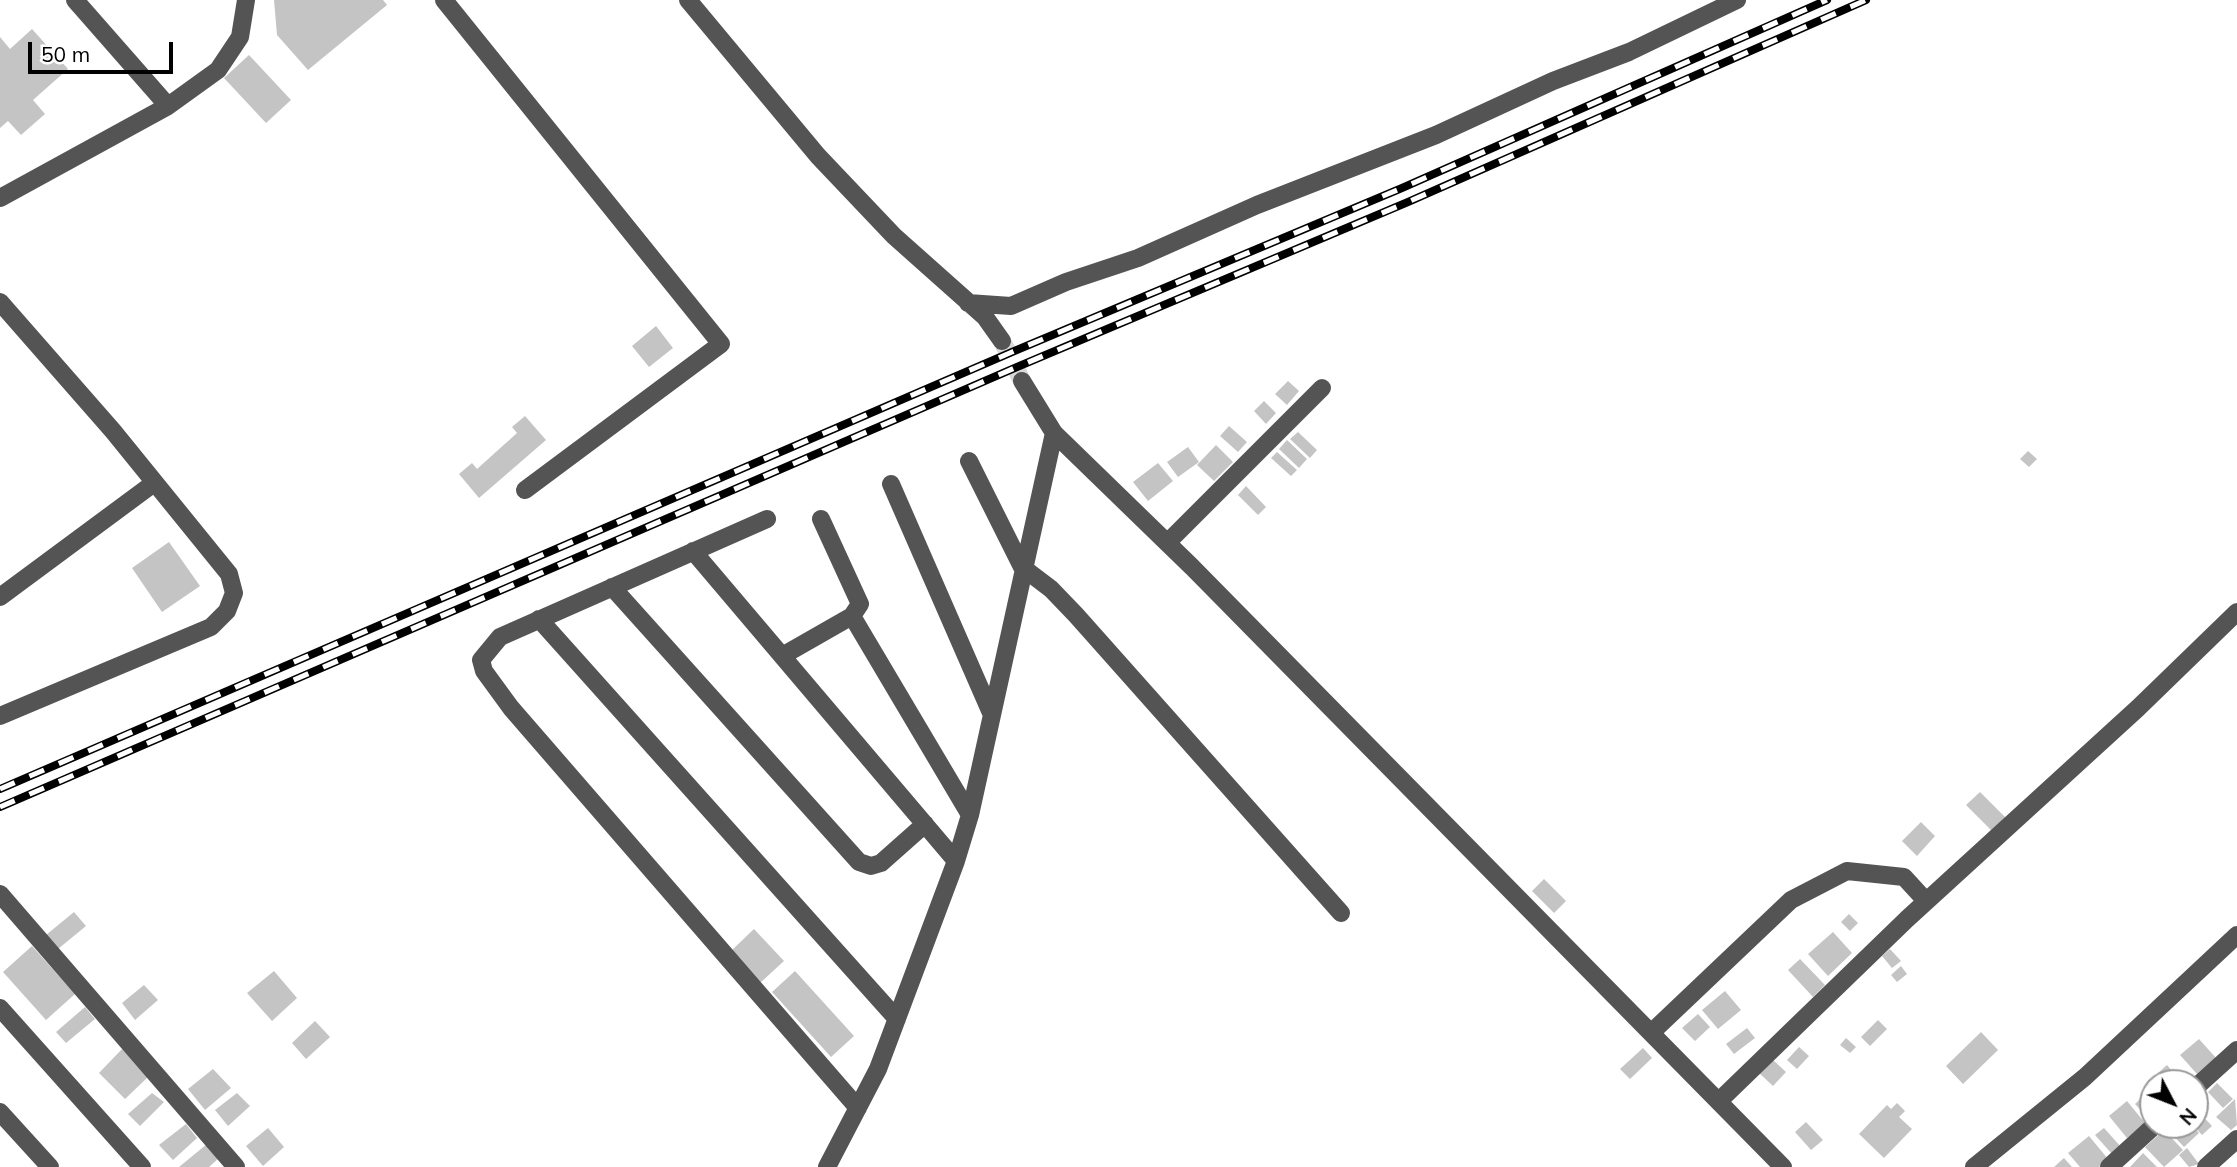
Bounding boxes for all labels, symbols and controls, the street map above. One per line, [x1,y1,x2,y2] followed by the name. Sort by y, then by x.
[32,28,177,72] scale bar
[41,41,90,67] text: 50 m
[2139,1069,2209,1139] north arrow
[2174,1103,2202,1130] text: N

